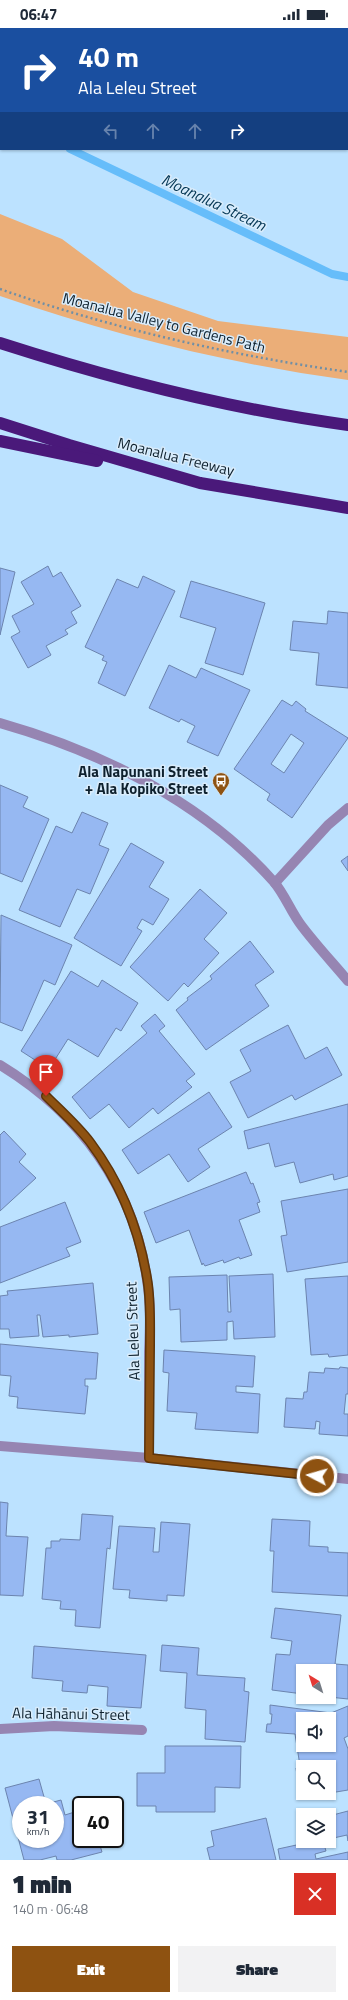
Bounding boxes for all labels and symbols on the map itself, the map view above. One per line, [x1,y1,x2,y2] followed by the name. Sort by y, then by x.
[158,167,271,237] water label: Moanalua Stream
[60,286,268,359] street label: Moanalua Valley to Gardens Path
[115,431,237,482] street label: Moanalua Freeway
[78,760,209,800] place label: Ala Napunani Street + Ala Kopiko Street
[211,771,231,796] bus stop icon: Ala Napunani Street + Ala Kopiko Street
[29,1055,63,1096] pin
[119,1280,146,1381] street label: Ala Leleu Street
[296,1455,338,1497] position arrow
[296,1664,336,1704] north arrow
[12,1701,131,1726] street label: Ala Hāhānui Street
[72,1796,124,1848] speed limit sign: 40

